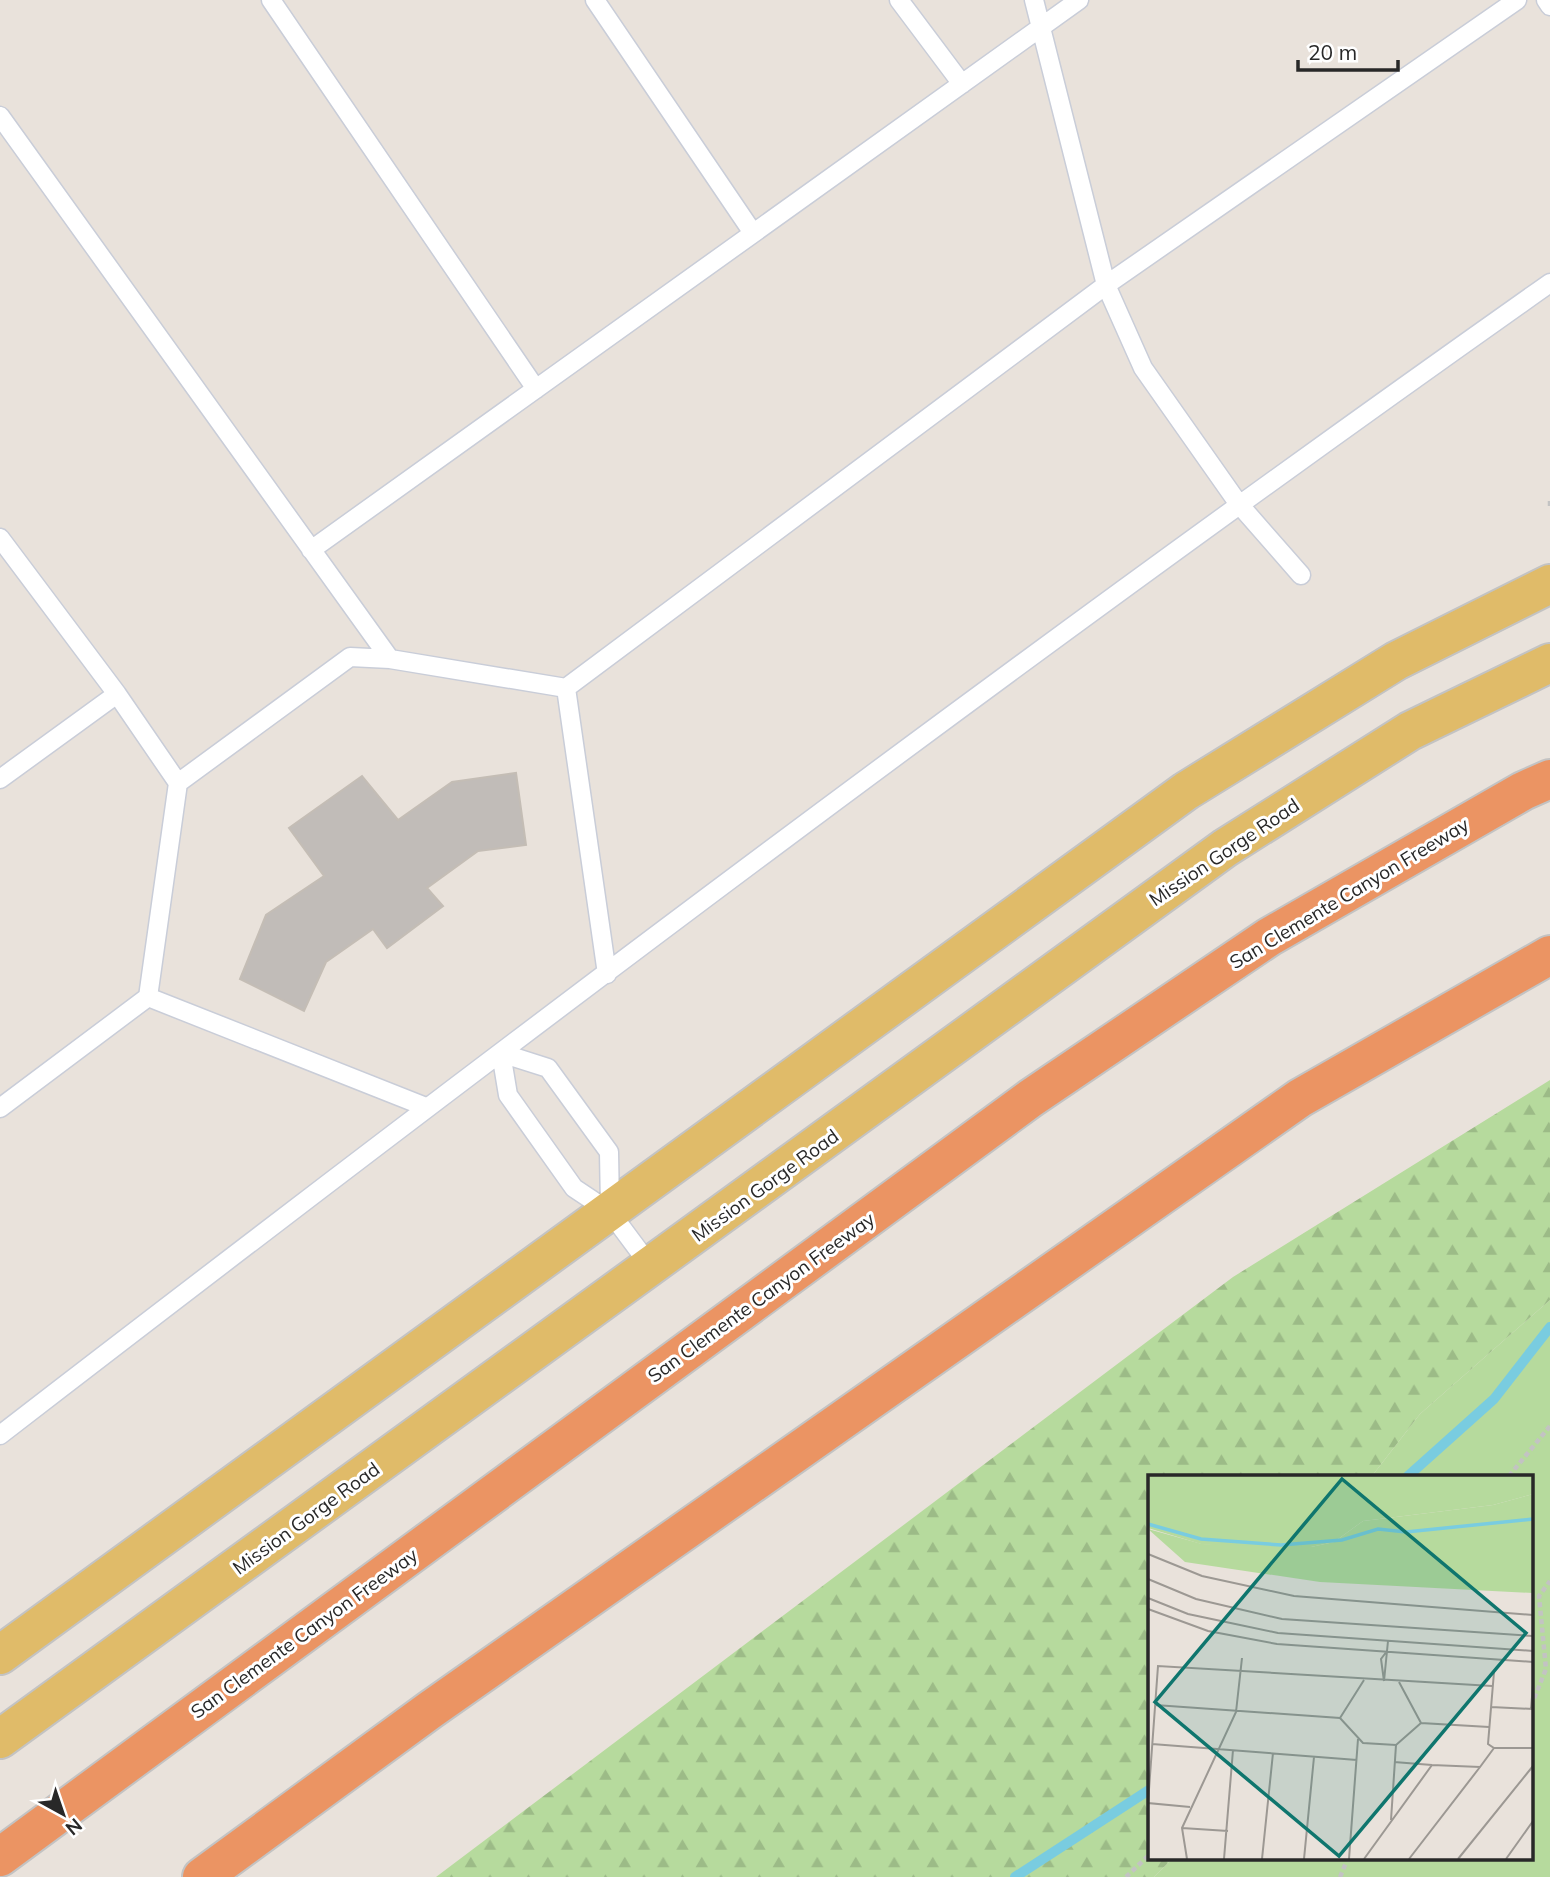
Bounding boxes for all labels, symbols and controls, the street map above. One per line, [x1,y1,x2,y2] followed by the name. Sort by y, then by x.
[1298,28,1398,72] scale bar
[1308,39,1357,65] text: 20 m
[1144,793,1304,911] street label: Mission Gorge Road
[1225,812,1473,974] street label: San Clemente Canyon Freeway
[687,1124,843,1246] street label: Mission Gorge Road
[643,1207,879,1387] street label: San Clemente Canyon Freeway
[228,1457,384,1579] street label: Mission Gorge Road
[1148,1475,1532,1860] inset map
[186,1543,422,1723] street label: San Clemente Canyon Freeway
[28,1779,98,1849] north arrow
[61,1813,87,1841] text: N

